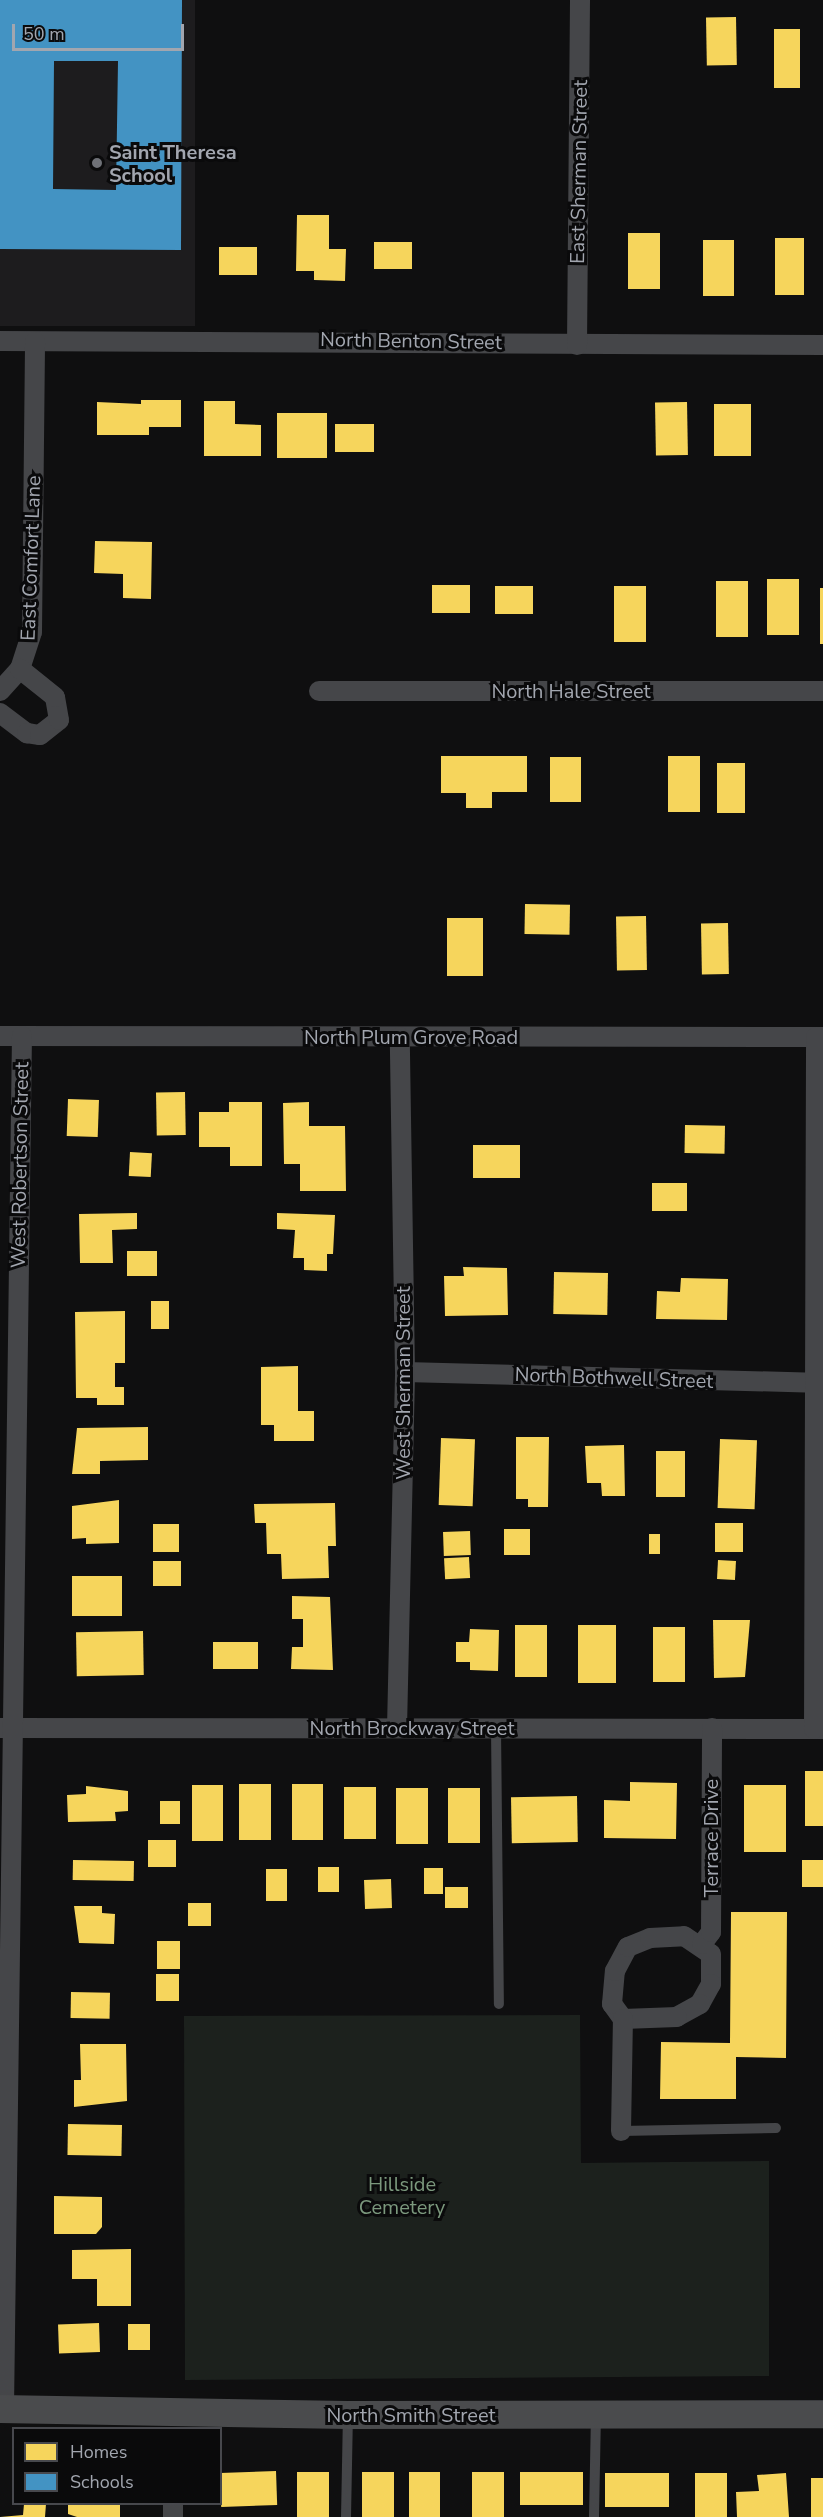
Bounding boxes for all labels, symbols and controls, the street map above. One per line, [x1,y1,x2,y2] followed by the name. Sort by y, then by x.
[15,12,188,50] scale bar
[23,22,65,46] text: 50 m
[565,80,593,264] street label: East Sherman Street
[109,140,237,187] place label: Saint Theresa School
[90,156,104,170] marker: Saint Theresa School
[320,327,502,355] street label: North Benton Street
[16,475,46,641] street label: East Comfort Lane
[491,679,651,703] street label: North Hale Street
[304,1025,518,1049] street label: North Plum Grove Road
[6,1062,34,1268] street label: West Robertson Street
[391,1286,415,1480] street label: West Sherman Street
[514,1363,714,1393] street label: North Bothwell Street
[310,1716,514,1740] street label: North Brockway Street
[699,1779,723,1897] street label: Terrace Drive
[359,2173,445,2220] park label: Hillside Cemetery
[326,2403,496,2427] street label: North Smith Street
[12,2427,222,2505] legend
[70,2440,127,2464] text: Homes
[70,2470,134,2494] text: Schools

